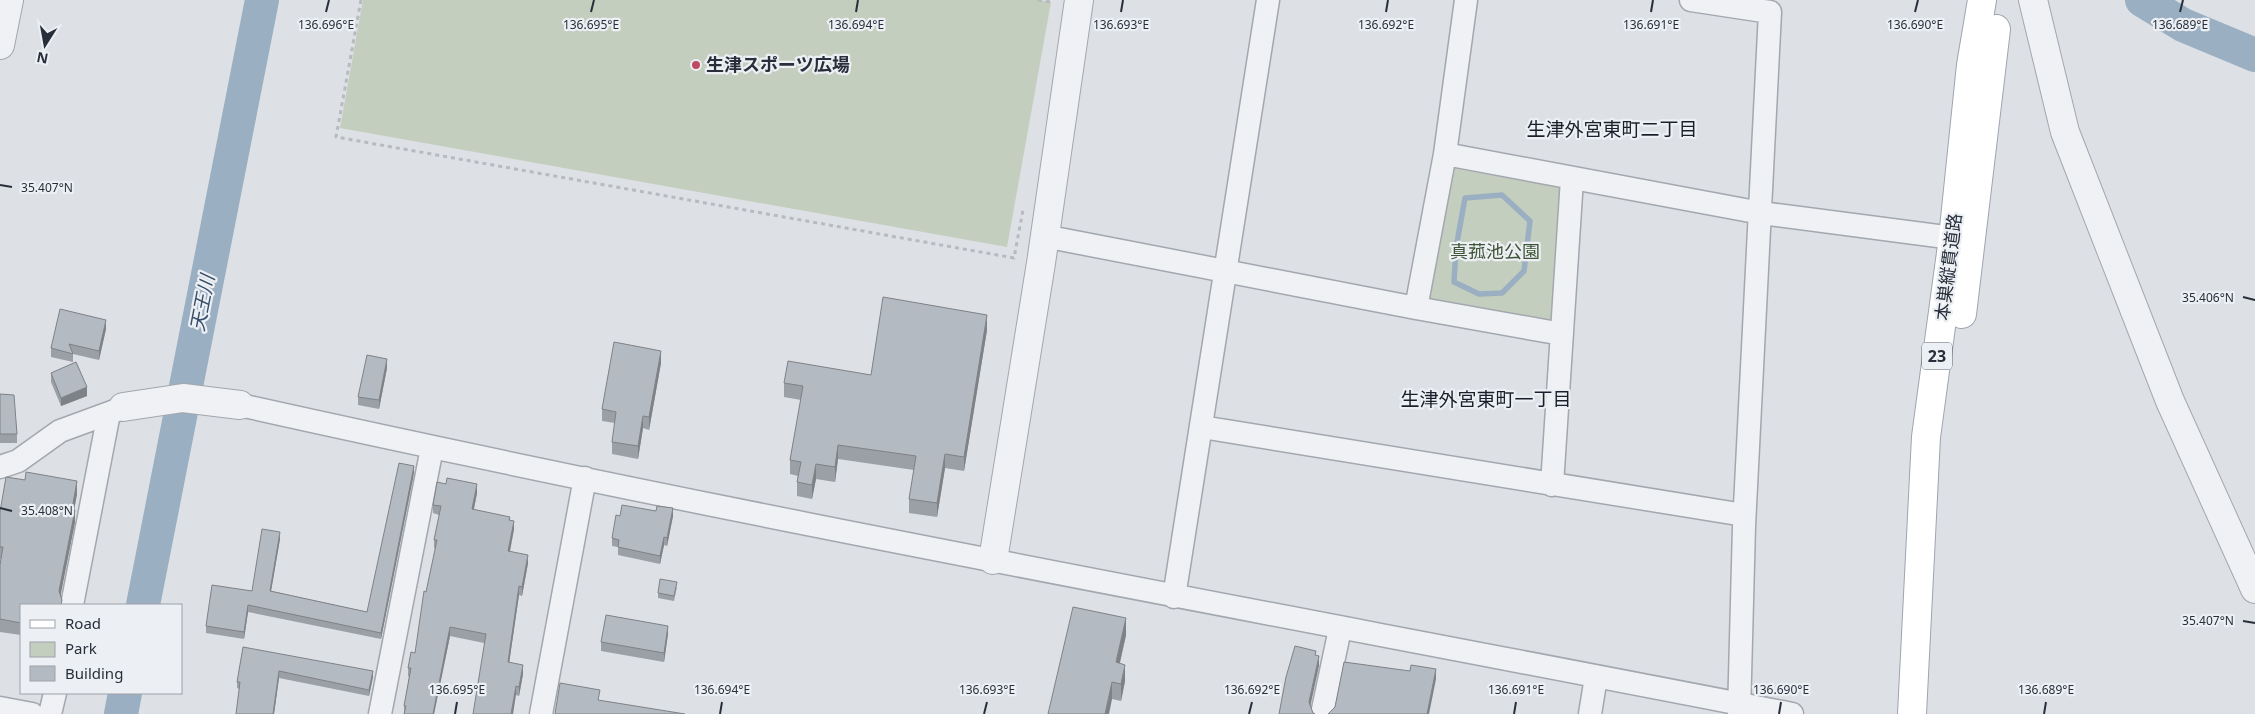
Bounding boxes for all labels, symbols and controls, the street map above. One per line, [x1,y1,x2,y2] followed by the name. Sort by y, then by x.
[298,16,354,33] text: 136.696°E
[563,16,619,33] text: 136.695°E
[828,16,884,33] text: 136.694°E
[1093,16,1149,33] text: 136.693°E
[1358,16,1414,33] text: 136.692°E
[1623,16,1679,33] text: 136.691°E
[1887,16,1943,33] text: 136.690°E
[2152,16,2208,33] text: 136.689°E
[20,20,70,70] north arrow
[35,48,50,69] text: N
[706,52,850,76] place label: 生津スポーツ広場
[690,59,702,71] marker: 生津スポーツ広場
[1526,116,1698,142] district label: 生津外宮東町二丁目
[21,179,73,196] text: 35.407°N
[1930,212,1966,322] street label: 本巣縦貫道路
[1450,239,1540,263] park label: 真菰池公園
[184,271,221,333] water label: 天王川
[2182,289,2234,306] text: 35.406°N
[1922,342,1952,370] road number: 23
[1400,386,1572,412] district label: 生津外宮東町一丁目
[21,502,73,519] text: 35.408°N
[20,604,182,694] legend
[2182,612,2234,629] text: 35.407°N
[65,613,101,633] text: Road
[65,638,97,658] text: Park
[65,663,123,683] text: Building
[429,681,485,698] text: 136.695°E
[694,681,750,698] text: 136.694°E
[959,681,1015,698] text: 136.693°E
[1224,681,1280,698] text: 136.692°E
[1488,681,1544,698] text: 136.691°E
[1753,681,1809,698] text: 136.690°E
[2018,681,2074,698] text: 136.689°E

